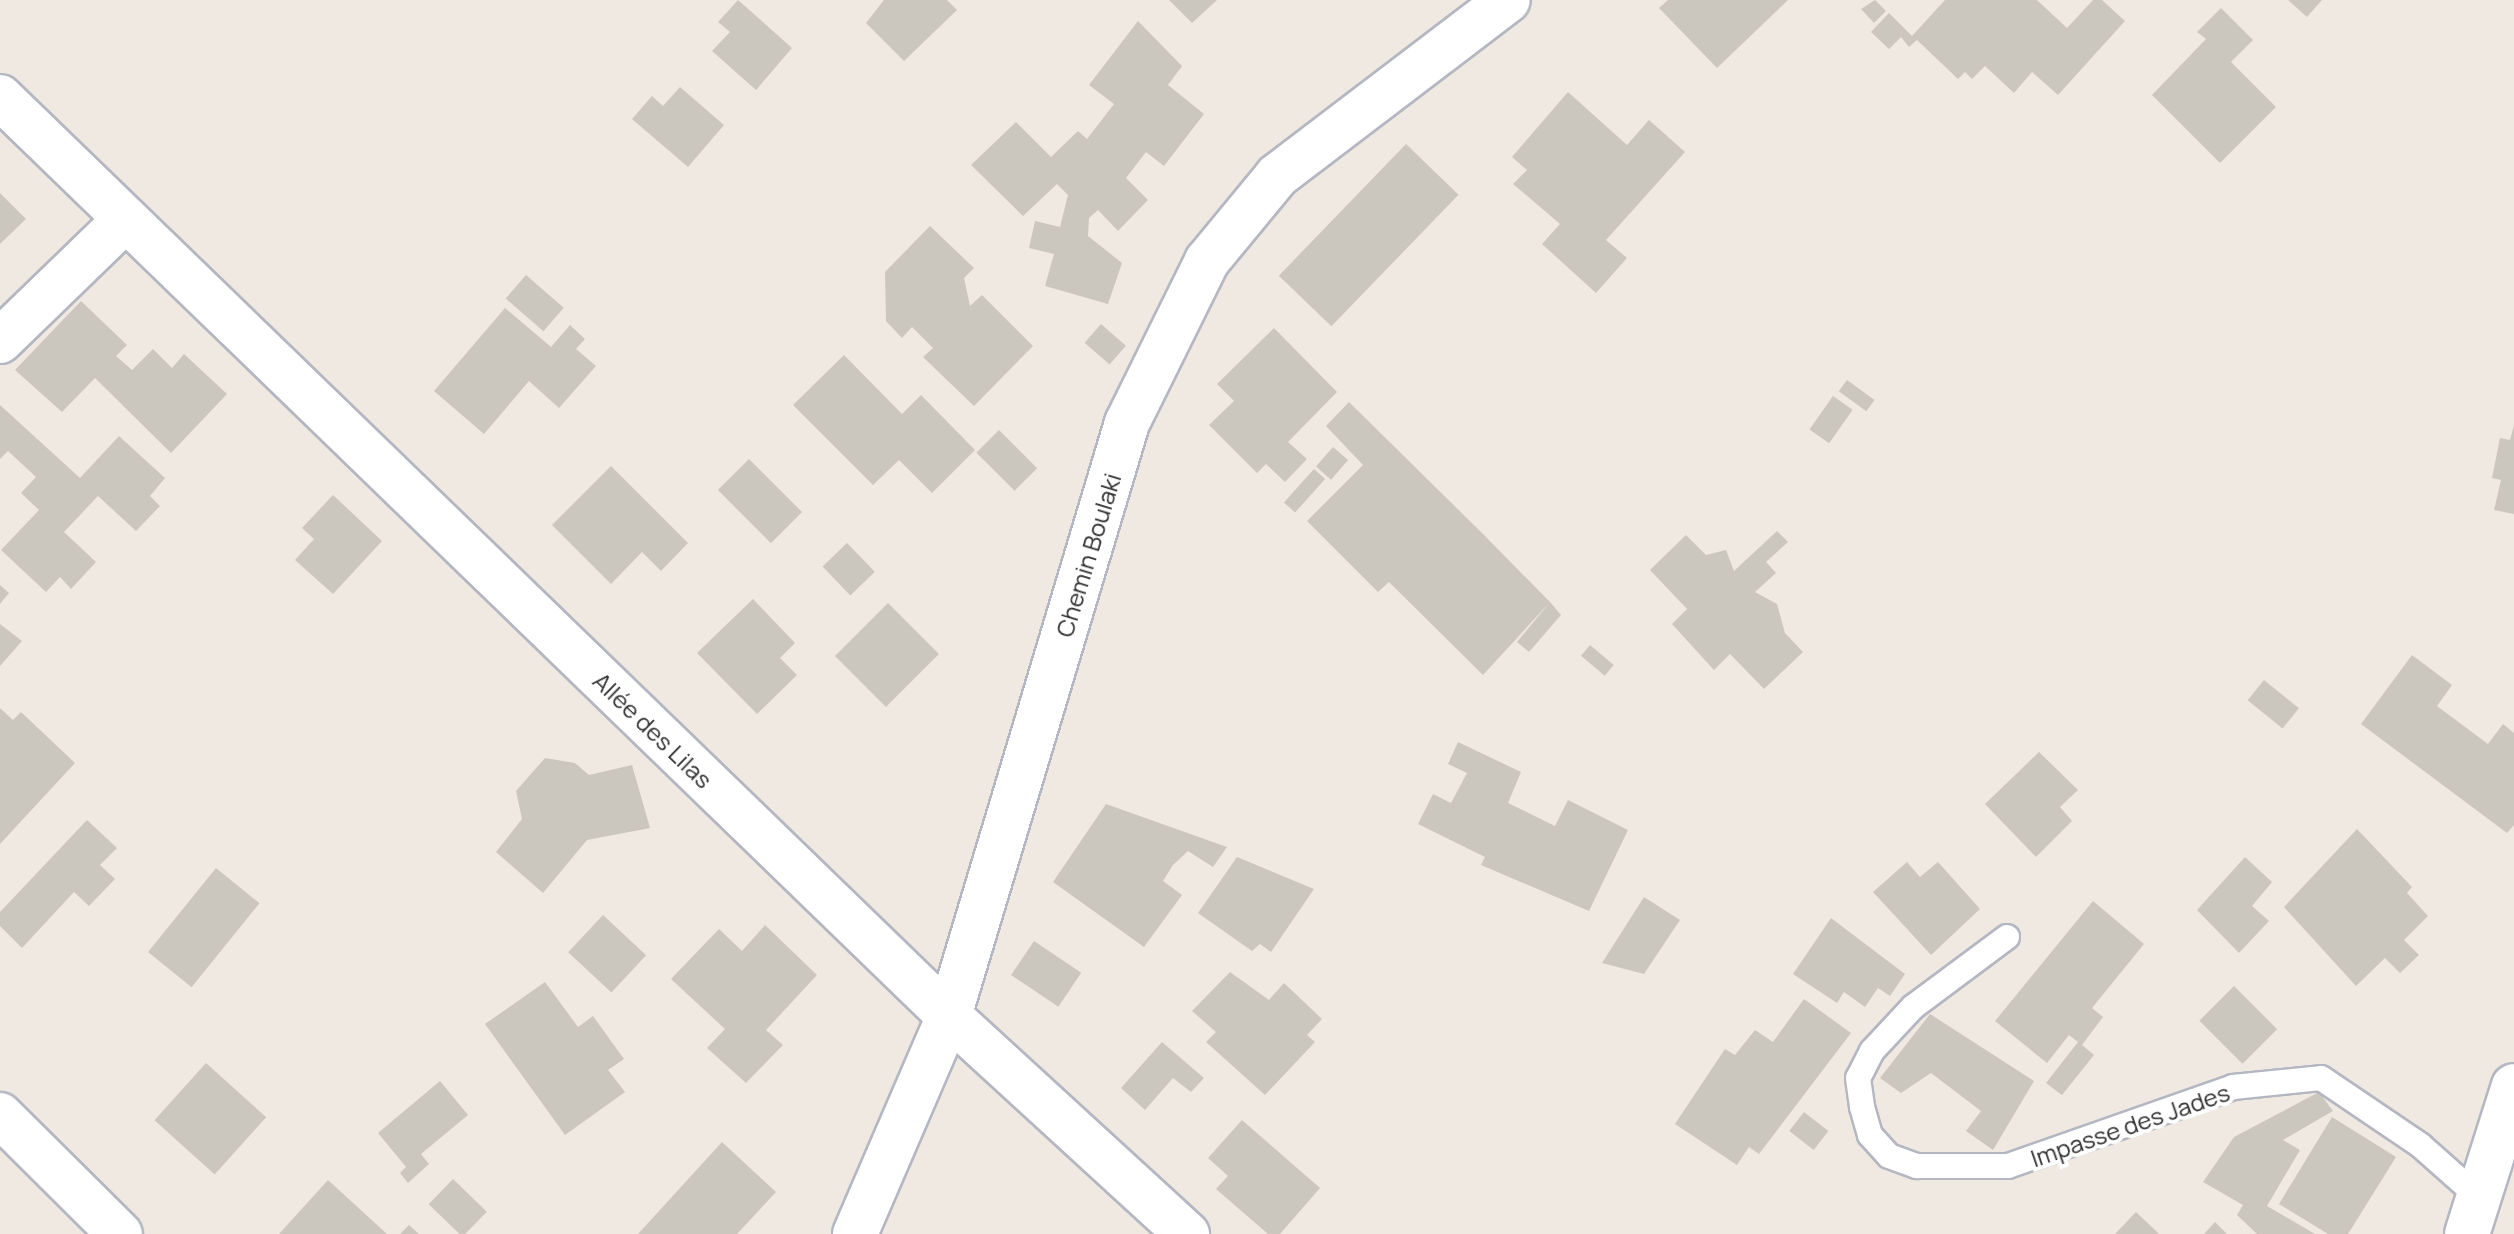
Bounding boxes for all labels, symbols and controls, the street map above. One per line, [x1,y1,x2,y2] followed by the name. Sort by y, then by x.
[1049,470,1127,640] street label: Chemin Boulaki
[587,666,719,794] street label: Allée des Lilas
[2027,1077,2233,1173] street label: Impasse des Jades

